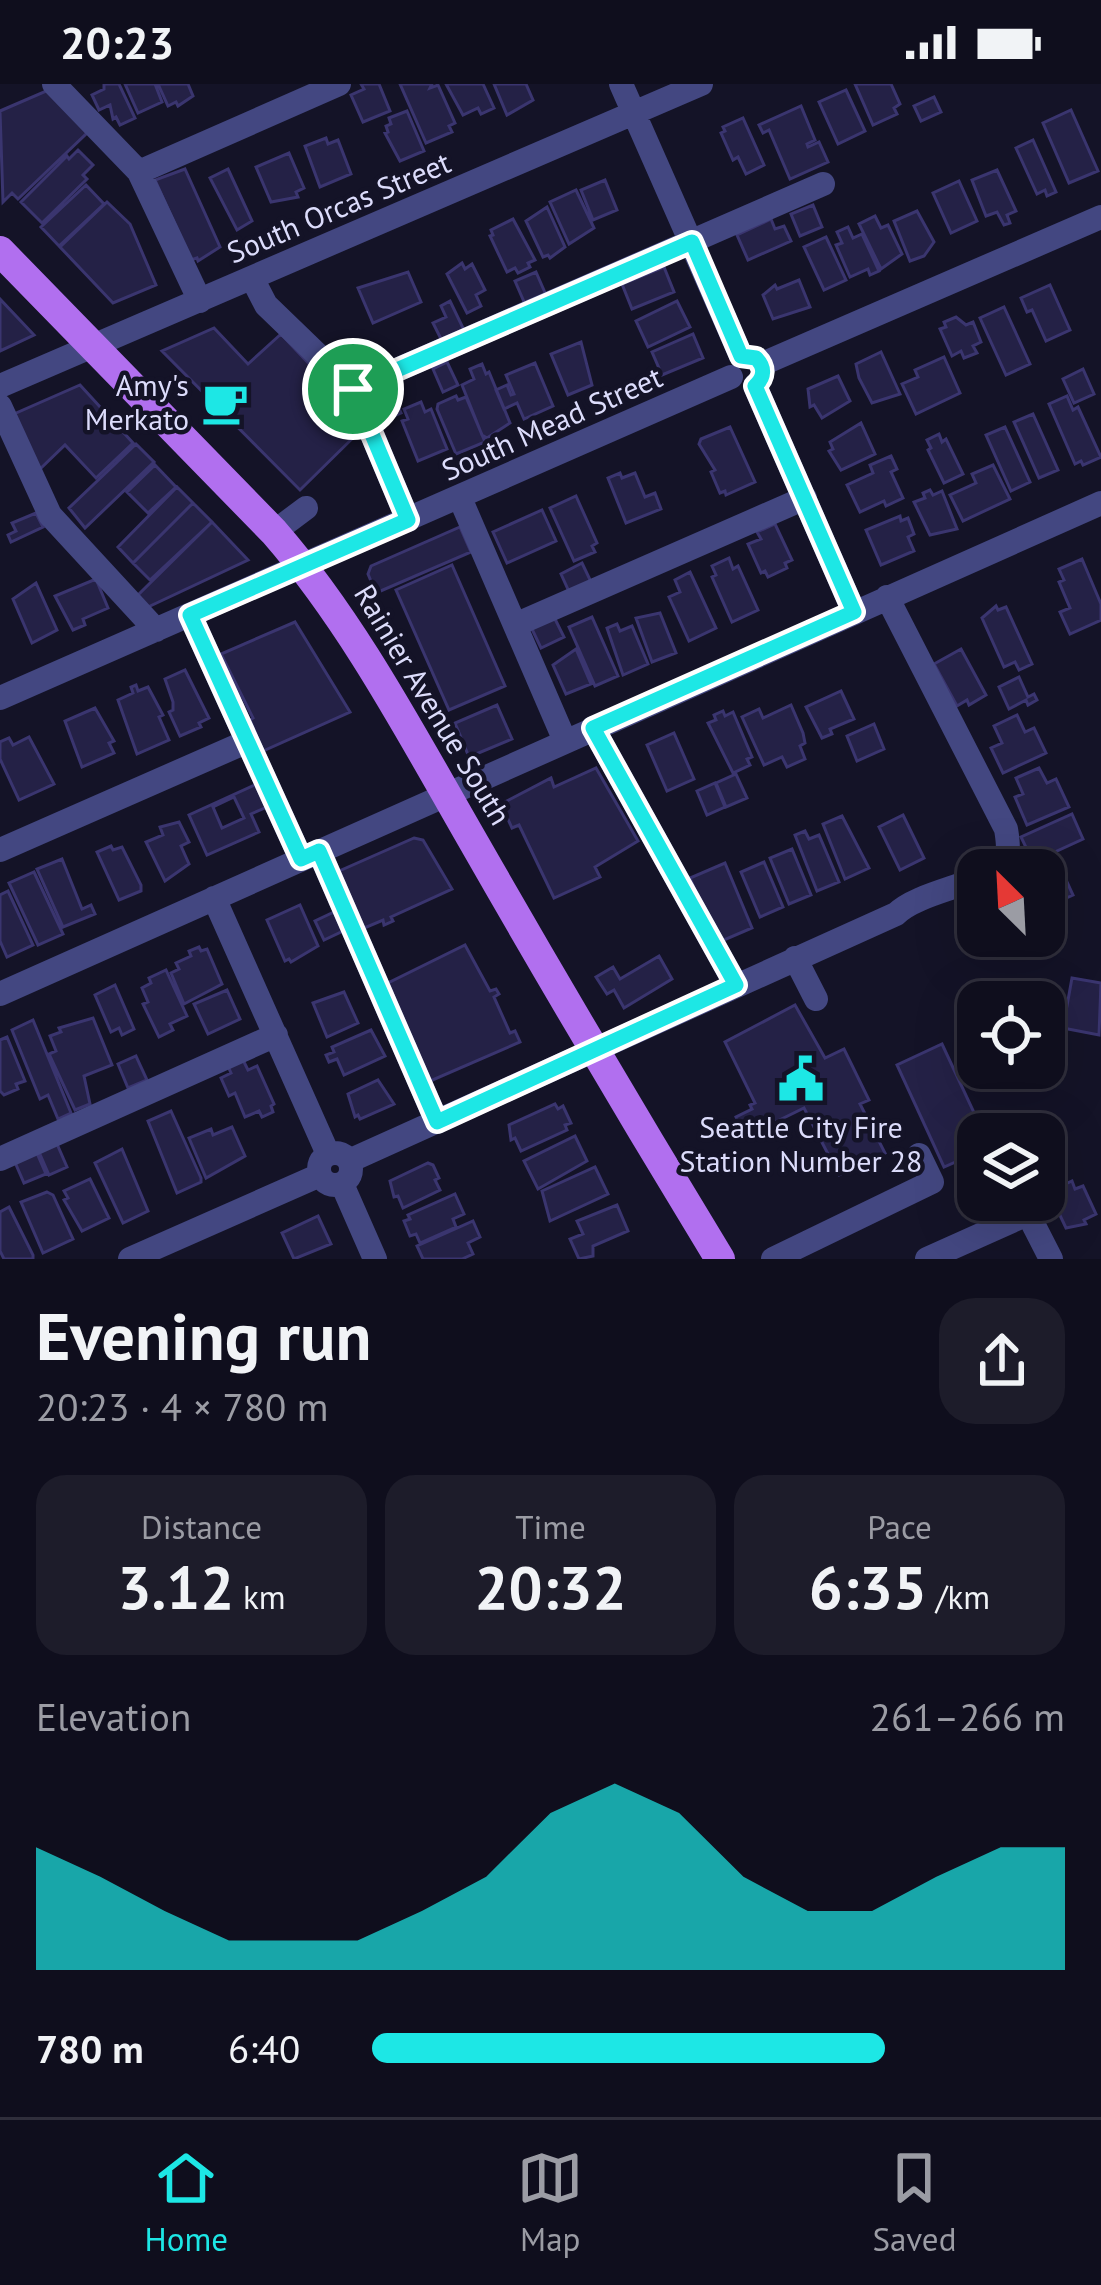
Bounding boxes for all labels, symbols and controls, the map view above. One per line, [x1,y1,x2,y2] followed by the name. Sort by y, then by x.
[60,13,174,71] text: 20:23
[221,142,456,271] street label: South Orcas Street
[302,338,404,440] pin
[320,356,386,422] icon: arrive
[435,357,668,489] street label: South Mead Street
[85,365,189,438] place label: Amy's Merkato
[200,378,250,428] cafe icon: Amy's Merkato
[346,577,521,832] street label: Rainier Avenue South
[957,849,1065,957] north arrow
[957,849,1065,1221] map controls
[957,981,1065,1089] button: locate
[776,1054,826,1104] public building icon: Seattle City Fire Station Number 28
[680,1107,922,1180] place label: Seattle City Fire Station Number 28
[957,1113,1065,1221] button: layers
[36,1293,371,1378] text: Evening run
[939,1298,1065,1424] button: share
[36,1381,328,1432] text: 20:23 · 4 × 780 m
[141,1505,262,1548] text: Distance
[515,1505,586,1548] text: Time
[867,1505,932,1548] text: Pace
[117,1548,234,1626] text: 3.12
[474,1548,627,1626] text: 20:32
[809,1548,927,1626] text: 6:35
[234,1575,286,1618] text: km
[927,1575,990,1618] text: /km
[36,1691,191,1742] text: Elevation
[870,1691,1065,1742] text: 261–266 m
[36,2023,144,2074] text: 780 m
[228,2023,300,2074] text: 6:40
[145,2145,228,2260] tab: Home
[517,2145,583,2260] tab: Map
[872,2145,956,2260] tab: Saved

